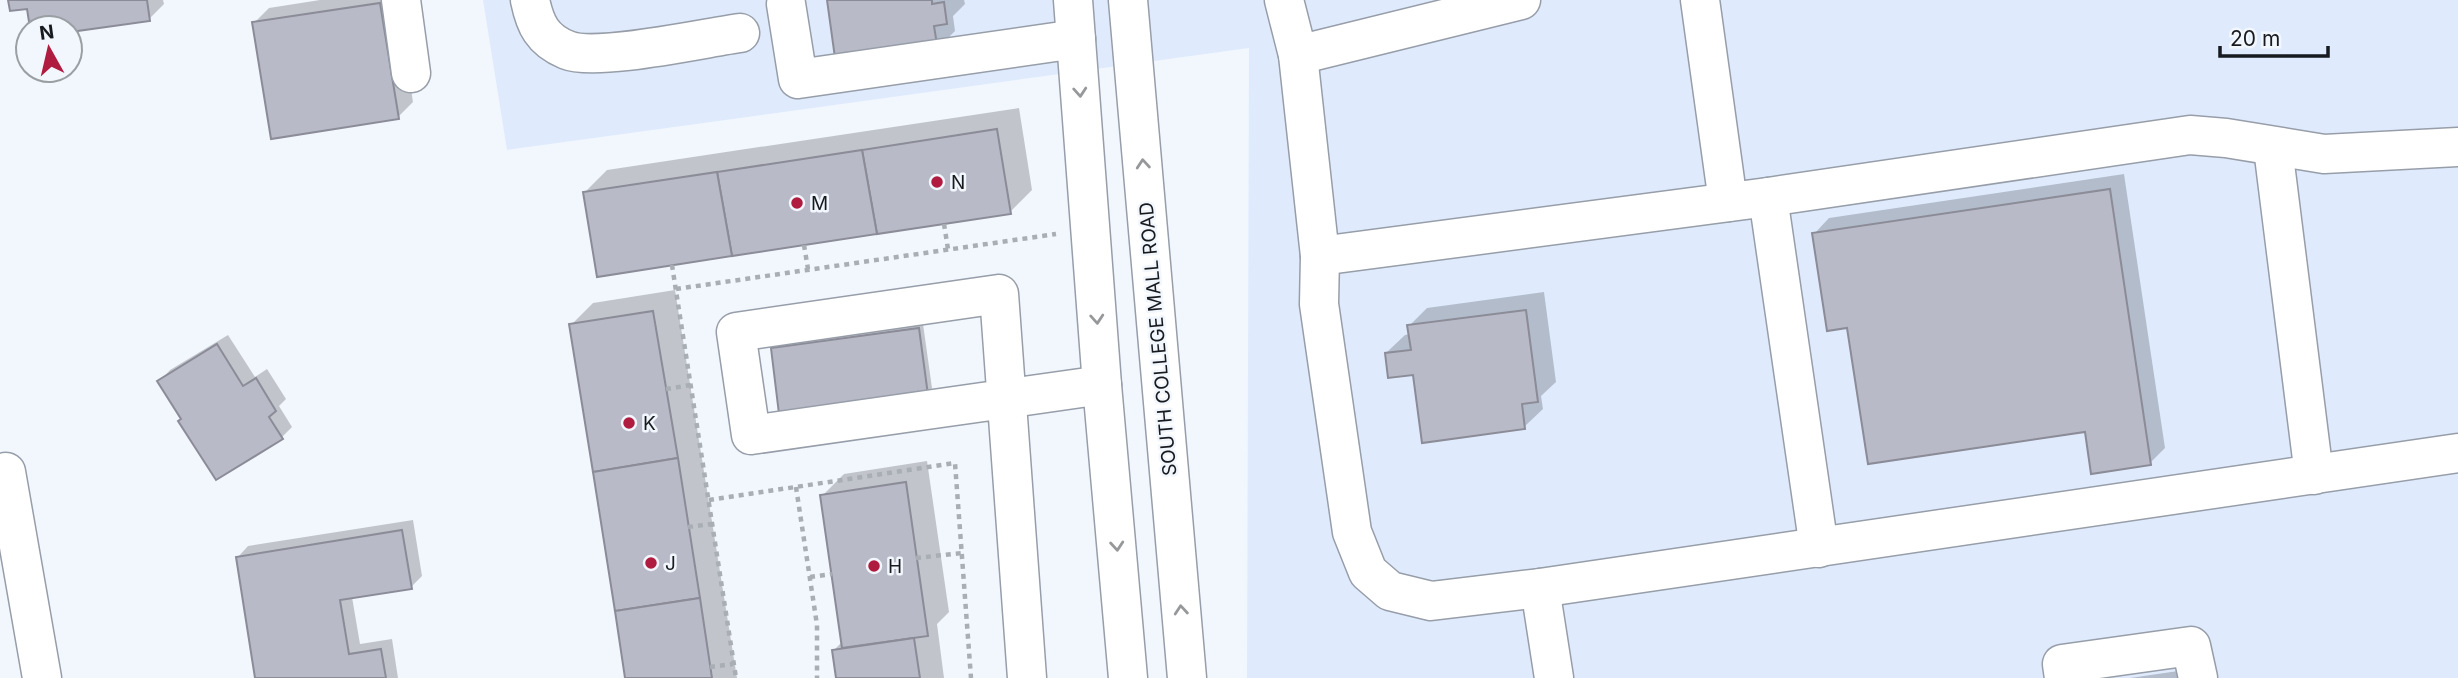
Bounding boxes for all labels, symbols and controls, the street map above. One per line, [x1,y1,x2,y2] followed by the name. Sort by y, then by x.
[14,14,84,84] north arrow
[2220,14,2328,58] scale bar
[38,20,55,45] text: N
[2230,26,2280,51] text: 20 m
[1072,87,1087,98] one-way arrow
[1136,158,1151,169] one-way arrow
[951,171,965,194] place label: N
[929,174,945,190] marker: N
[811,192,828,215] place label: M
[789,195,805,211] marker: M
[1135,201,1181,477] street label: SOUTH COLLEGE MALL ROAD
[1089,314,1104,325] one-way arrow
[643,412,656,435] place label: K
[621,415,637,431] marker: K
[1109,540,1124,552] one-way arrow
[665,552,676,575] place label: J
[643,555,659,571] marker: J
[888,555,902,578] place label: H
[866,558,882,574] marker: H
[1174,604,1189,616] one-way arrow

